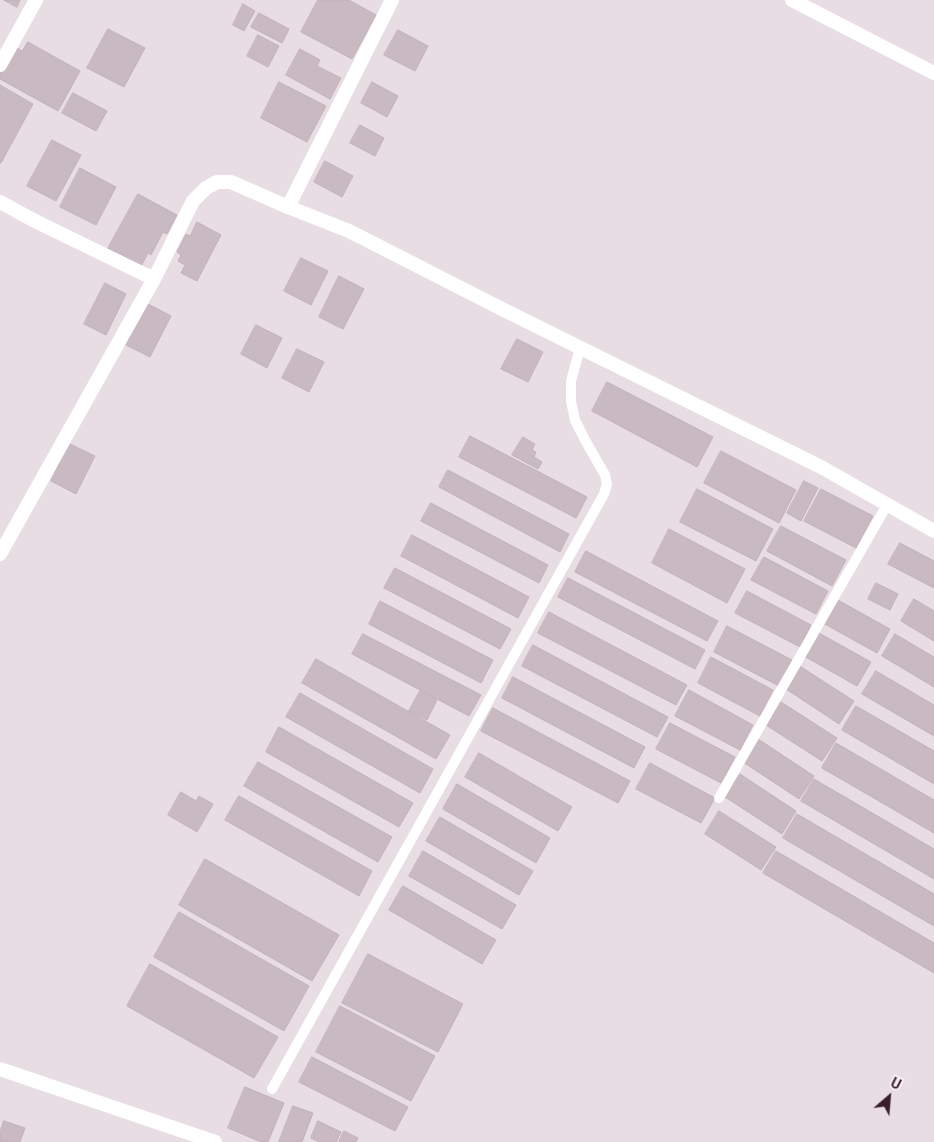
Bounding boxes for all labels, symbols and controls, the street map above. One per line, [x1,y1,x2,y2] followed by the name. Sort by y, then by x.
[864,1072,914,1122] north arrow
[888,1074,904,1093] text: U

